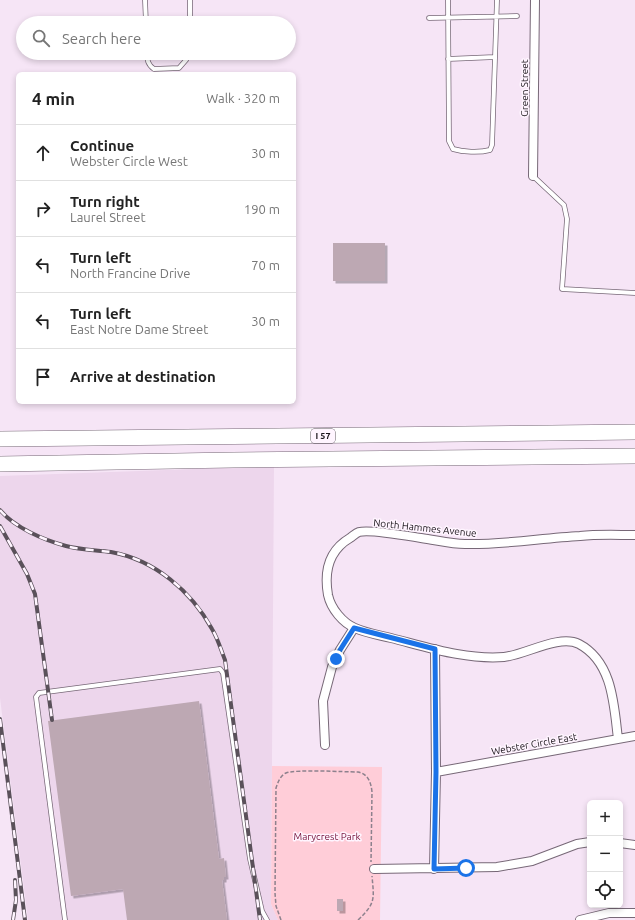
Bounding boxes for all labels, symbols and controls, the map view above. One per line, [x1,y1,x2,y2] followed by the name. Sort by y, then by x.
[16,16,296,60] search box
[30,27,52,49] icon: search
[62,30,141,47] text: Search here
[519,59,530,117] street label: Green Street
[32,89,75,108] text: 4 min
[206,91,280,105] text: Walk · 320 m
[70,137,134,154] text: Continue
[32,142,54,164] icon: ahead
[251,146,280,160] text: 30 m
[70,154,188,168] text: Webster Circle West
[70,193,140,210] text: Turn right
[32,198,54,220] icon: right
[244,202,280,216] text: 190 m
[70,210,146,224] text: Laurel Street
[70,249,131,266] text: Turn left
[32,254,54,276] icon: left
[251,258,280,272] text: 70 m
[70,266,190,280] text: North Francine Drive
[70,305,131,322] text: Turn left
[32,310,54,332] icon: left
[251,314,280,328] text: 30 m
[70,322,208,336] text: East Notre Dame Street
[32,366,54,388] icon: arrive
[70,368,216,385] text: Arrive at destination
[311,429,335,443] road number: I 57
[373,517,477,539] street label: North Hammes Avenue
[327,650,345,668] route end
[490,731,578,757] street label: Webster Circle East
[587,800,623,908] map controls
[587,800,623,836] button: +
[293,831,361,842] park label: Marycrest Park
[587,836,623,872] button: −
[457,859,475,877] route start
[587,872,623,908] button: locate

